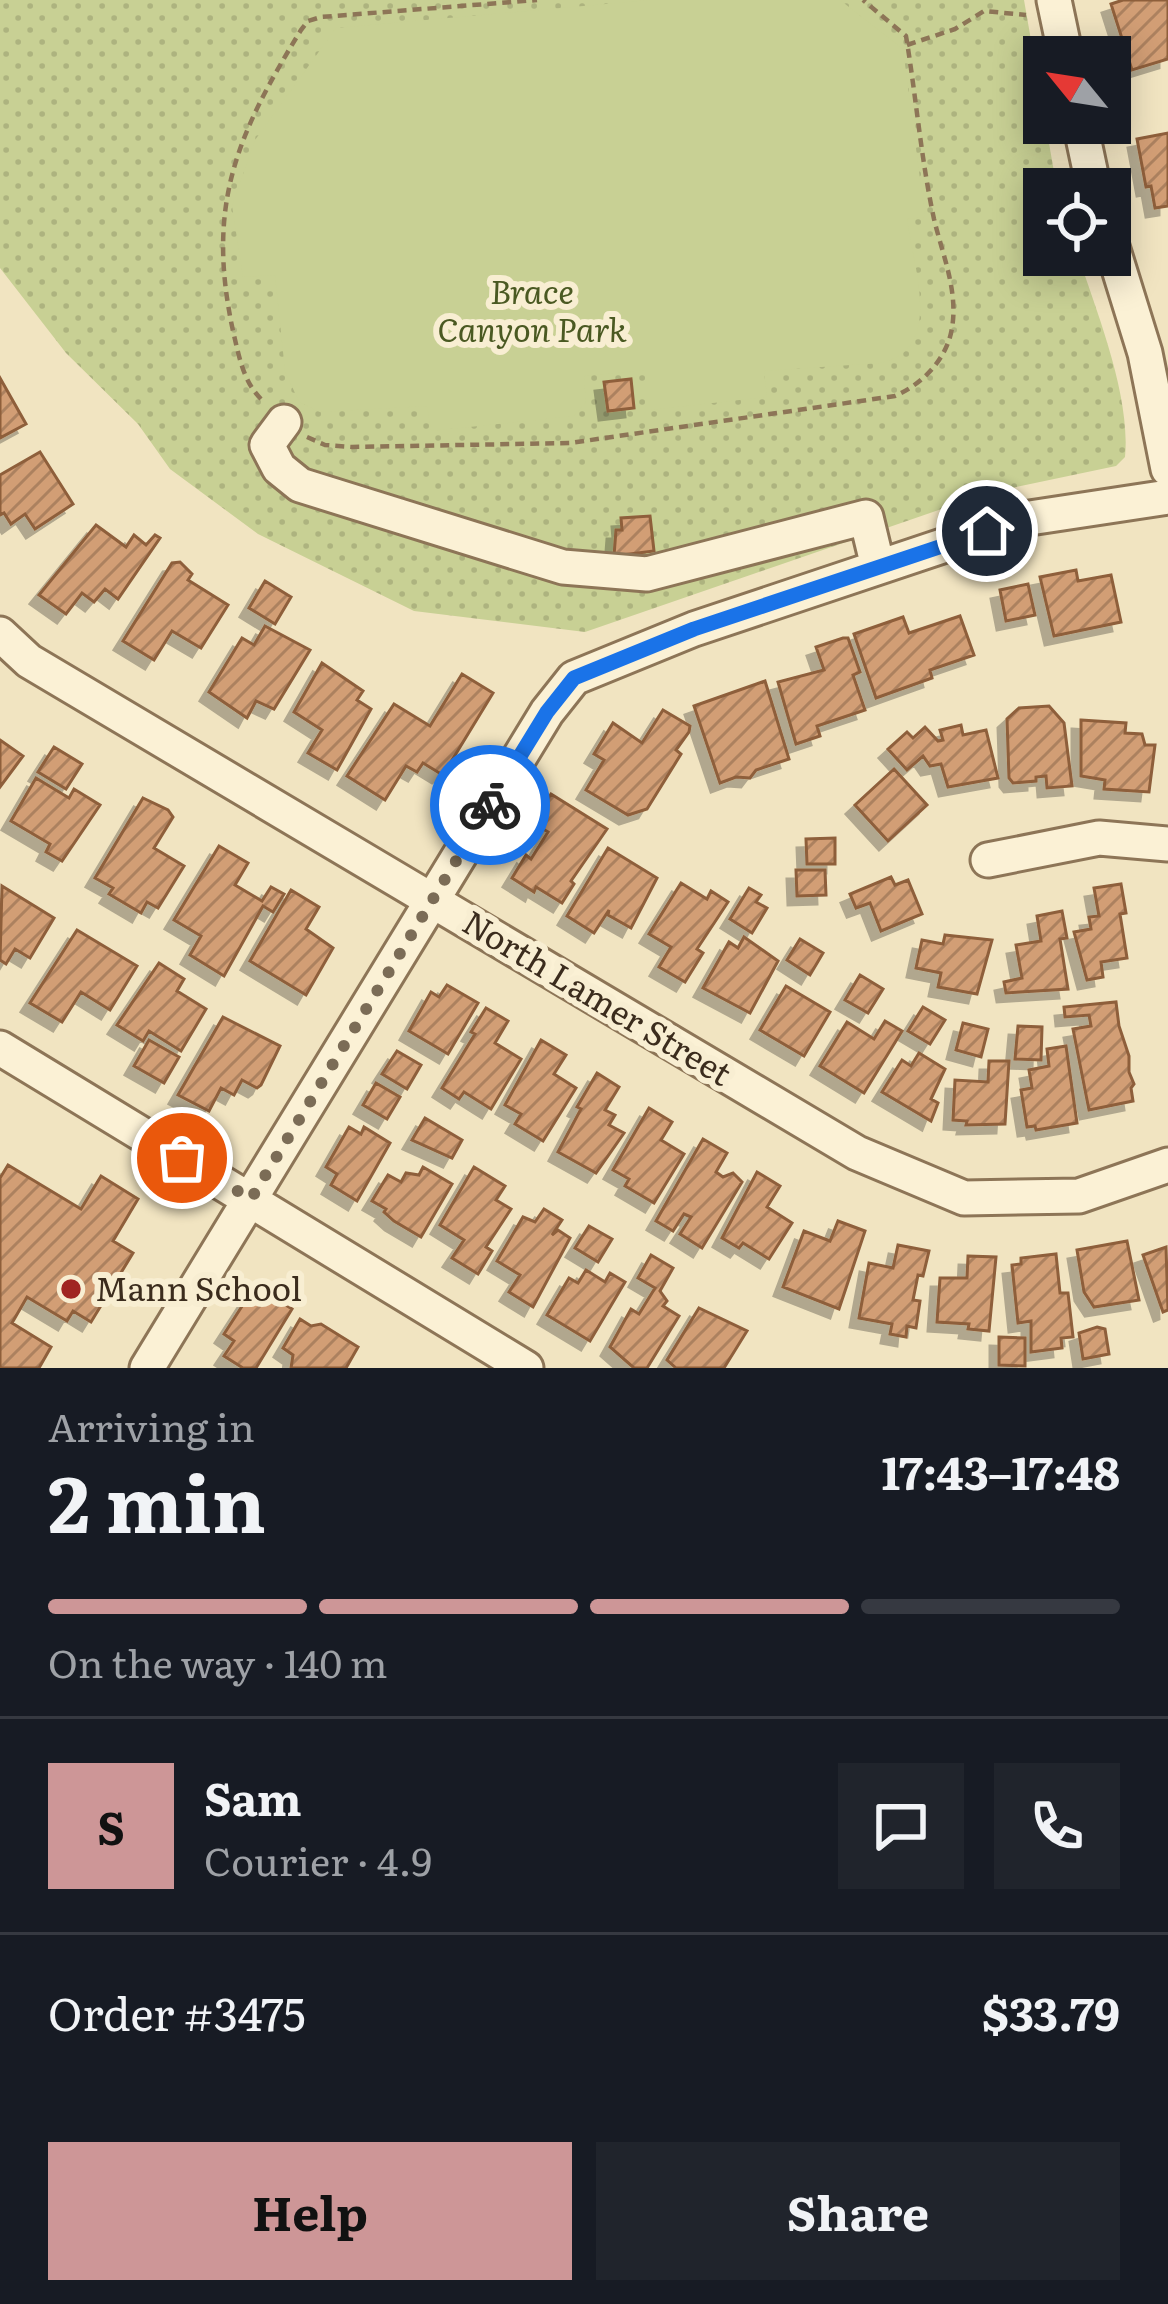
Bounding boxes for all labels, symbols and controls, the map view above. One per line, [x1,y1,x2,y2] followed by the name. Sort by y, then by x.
[1023,36,1131,144] north arrow
[1023,36,1131,276] map controls
[1023,168,1131,276] button: locate
[437,265,627,352] park label: Brace Canyon Park
[936,480,1038,582] pin
[954,498,1020,564] icon: home
[430,745,550,865] courier
[457,772,523,838] icon: bike
[455,896,743,1096] street label: North Lamer Street
[131,1107,233,1209] pin
[149,1125,215,1191] icon: bag
[95,1262,302,1311] place label: Mann School
[58,1276,84,1302] marker: Mann School
[48,1396,255,1454] text: Arriving in
[881,1437,1120,1504] text: 17:43–17:48
[48,1441,266,1557] text: 2 min
[48,1632,388,1690] text: On the way · 140 m
[204,1763,302,1830] text: Sam
[838,1763,964,1889] button: chat
[994,1763,1120,1889] button: phone
[97,1792,125,1859] text: S
[204,1830,432,1888] text: Courier · 4.9
[48,1978,306,2045] text: Order #3475
[982,1978,1120,2045] text: $33.79
[48,2142,572,2280] button: Help
[596,2142,1120,2280] button: Share

